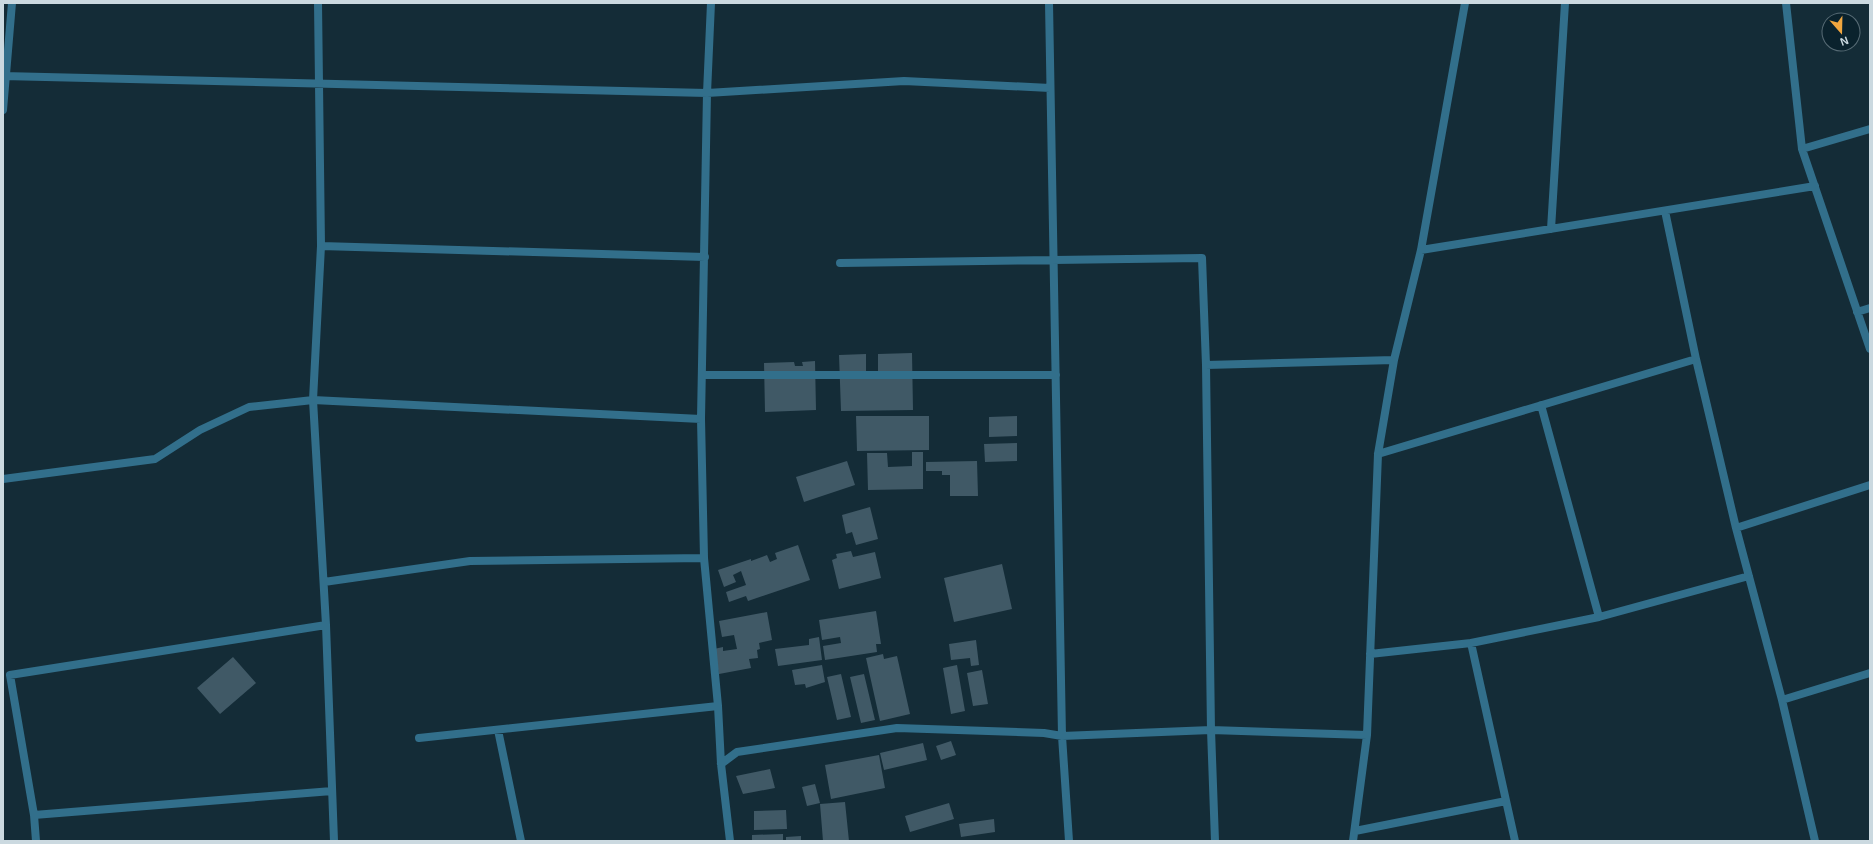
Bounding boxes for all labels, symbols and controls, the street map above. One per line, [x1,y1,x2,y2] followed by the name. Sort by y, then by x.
[1821,12,1861,52] north arrow
[1839,34,1850,48] text: N

